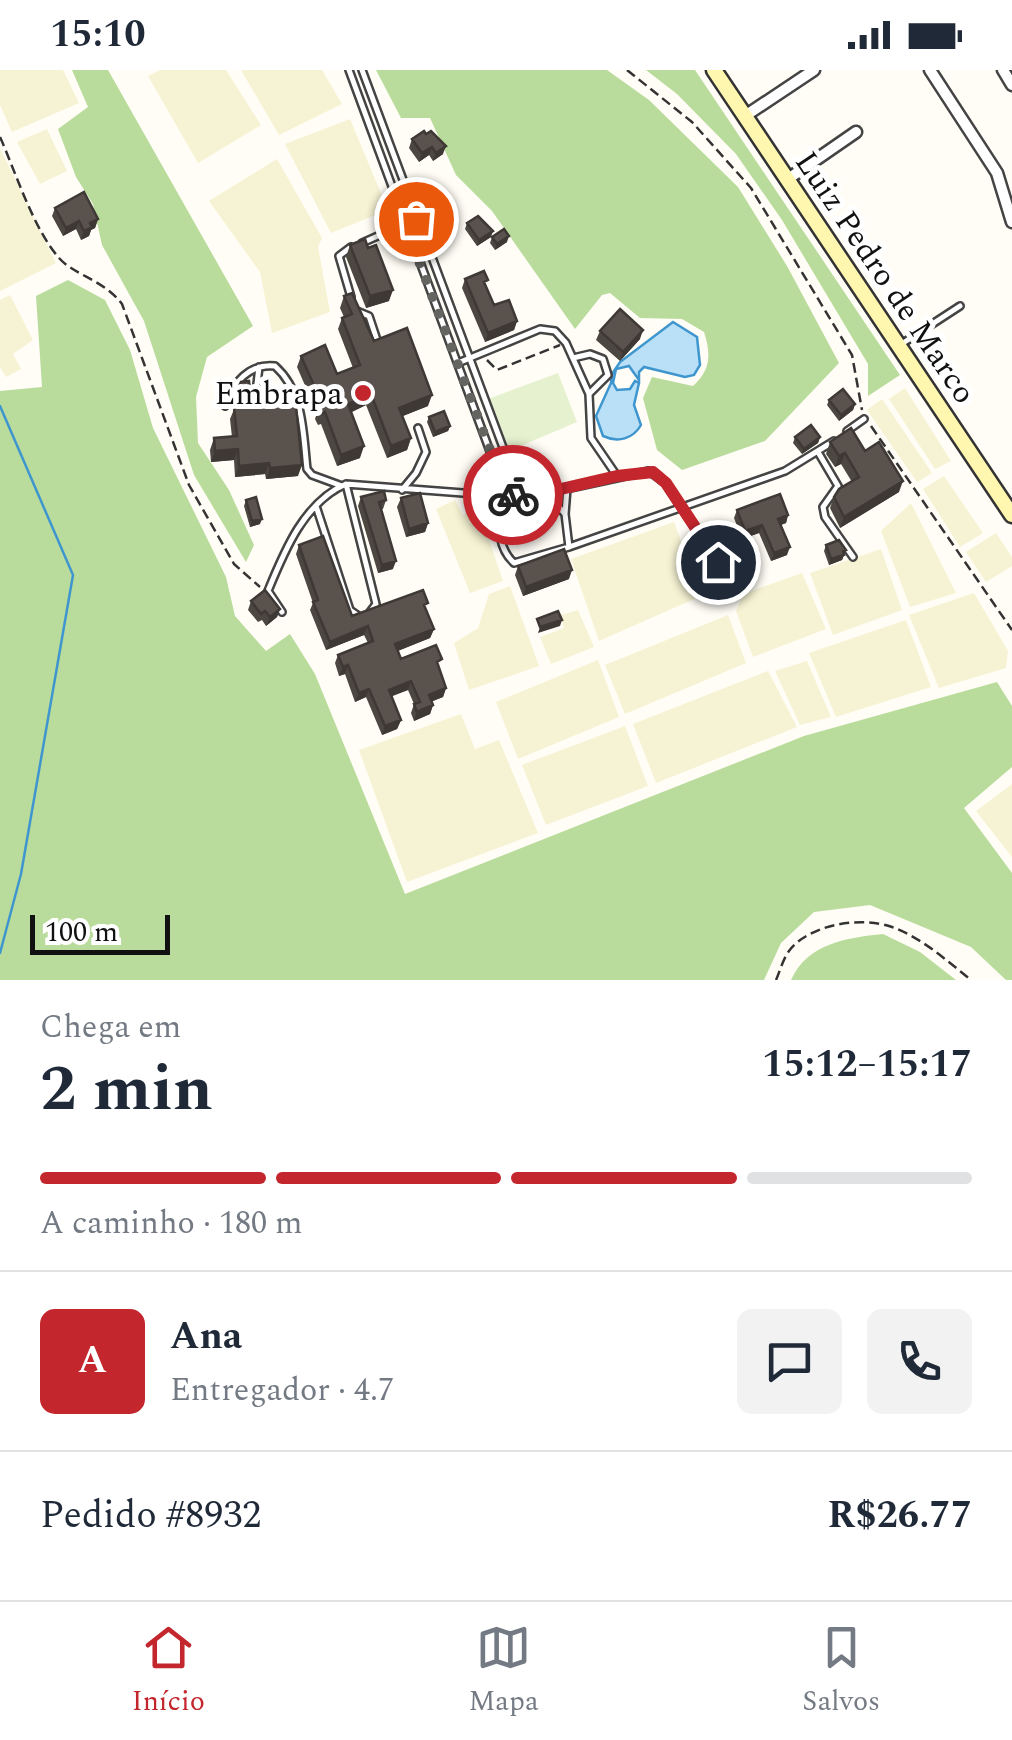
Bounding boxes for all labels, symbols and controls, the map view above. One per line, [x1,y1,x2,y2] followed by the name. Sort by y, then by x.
[50,6,145,64] text: 15:10
[782,142,988,414] street label: Luiz Pedro de Marco
[374,177,459,262] pin
[389,192,444,247] icon: bag
[214,370,343,419] place label: Embrapa
[352,382,374,404] marker: Embrapa
[463,445,563,545] courier
[486,468,541,523] icon: bike
[676,520,761,605] pin
[691,535,746,590] icon: home
[30,910,170,954] scale bar
[45,911,118,954] text: 100 m
[40,1003,181,1052] text: Chega em
[762,1036,972,1094] text: 15:12–15:17
[40,1040,213,1139] text: 2 min
[40,1199,302,1248] text: A caminho · 180 m
[170,1308,242,1366] text: Ana
[737,1309,842,1414] button: chat
[867,1309,972,1414] button: phone
[78,1332,107,1390] text: A
[170,1366,394,1415] text: Entregador · 4.7
[40,1487,261,1545] text: Pedido #8932
[828,1487,972,1545] text: R$26.77
[132,1620,205,1723] tab: Início
[468,1620,539,1723] tab: Mapa
[802,1620,880,1723] tab: Salvos

